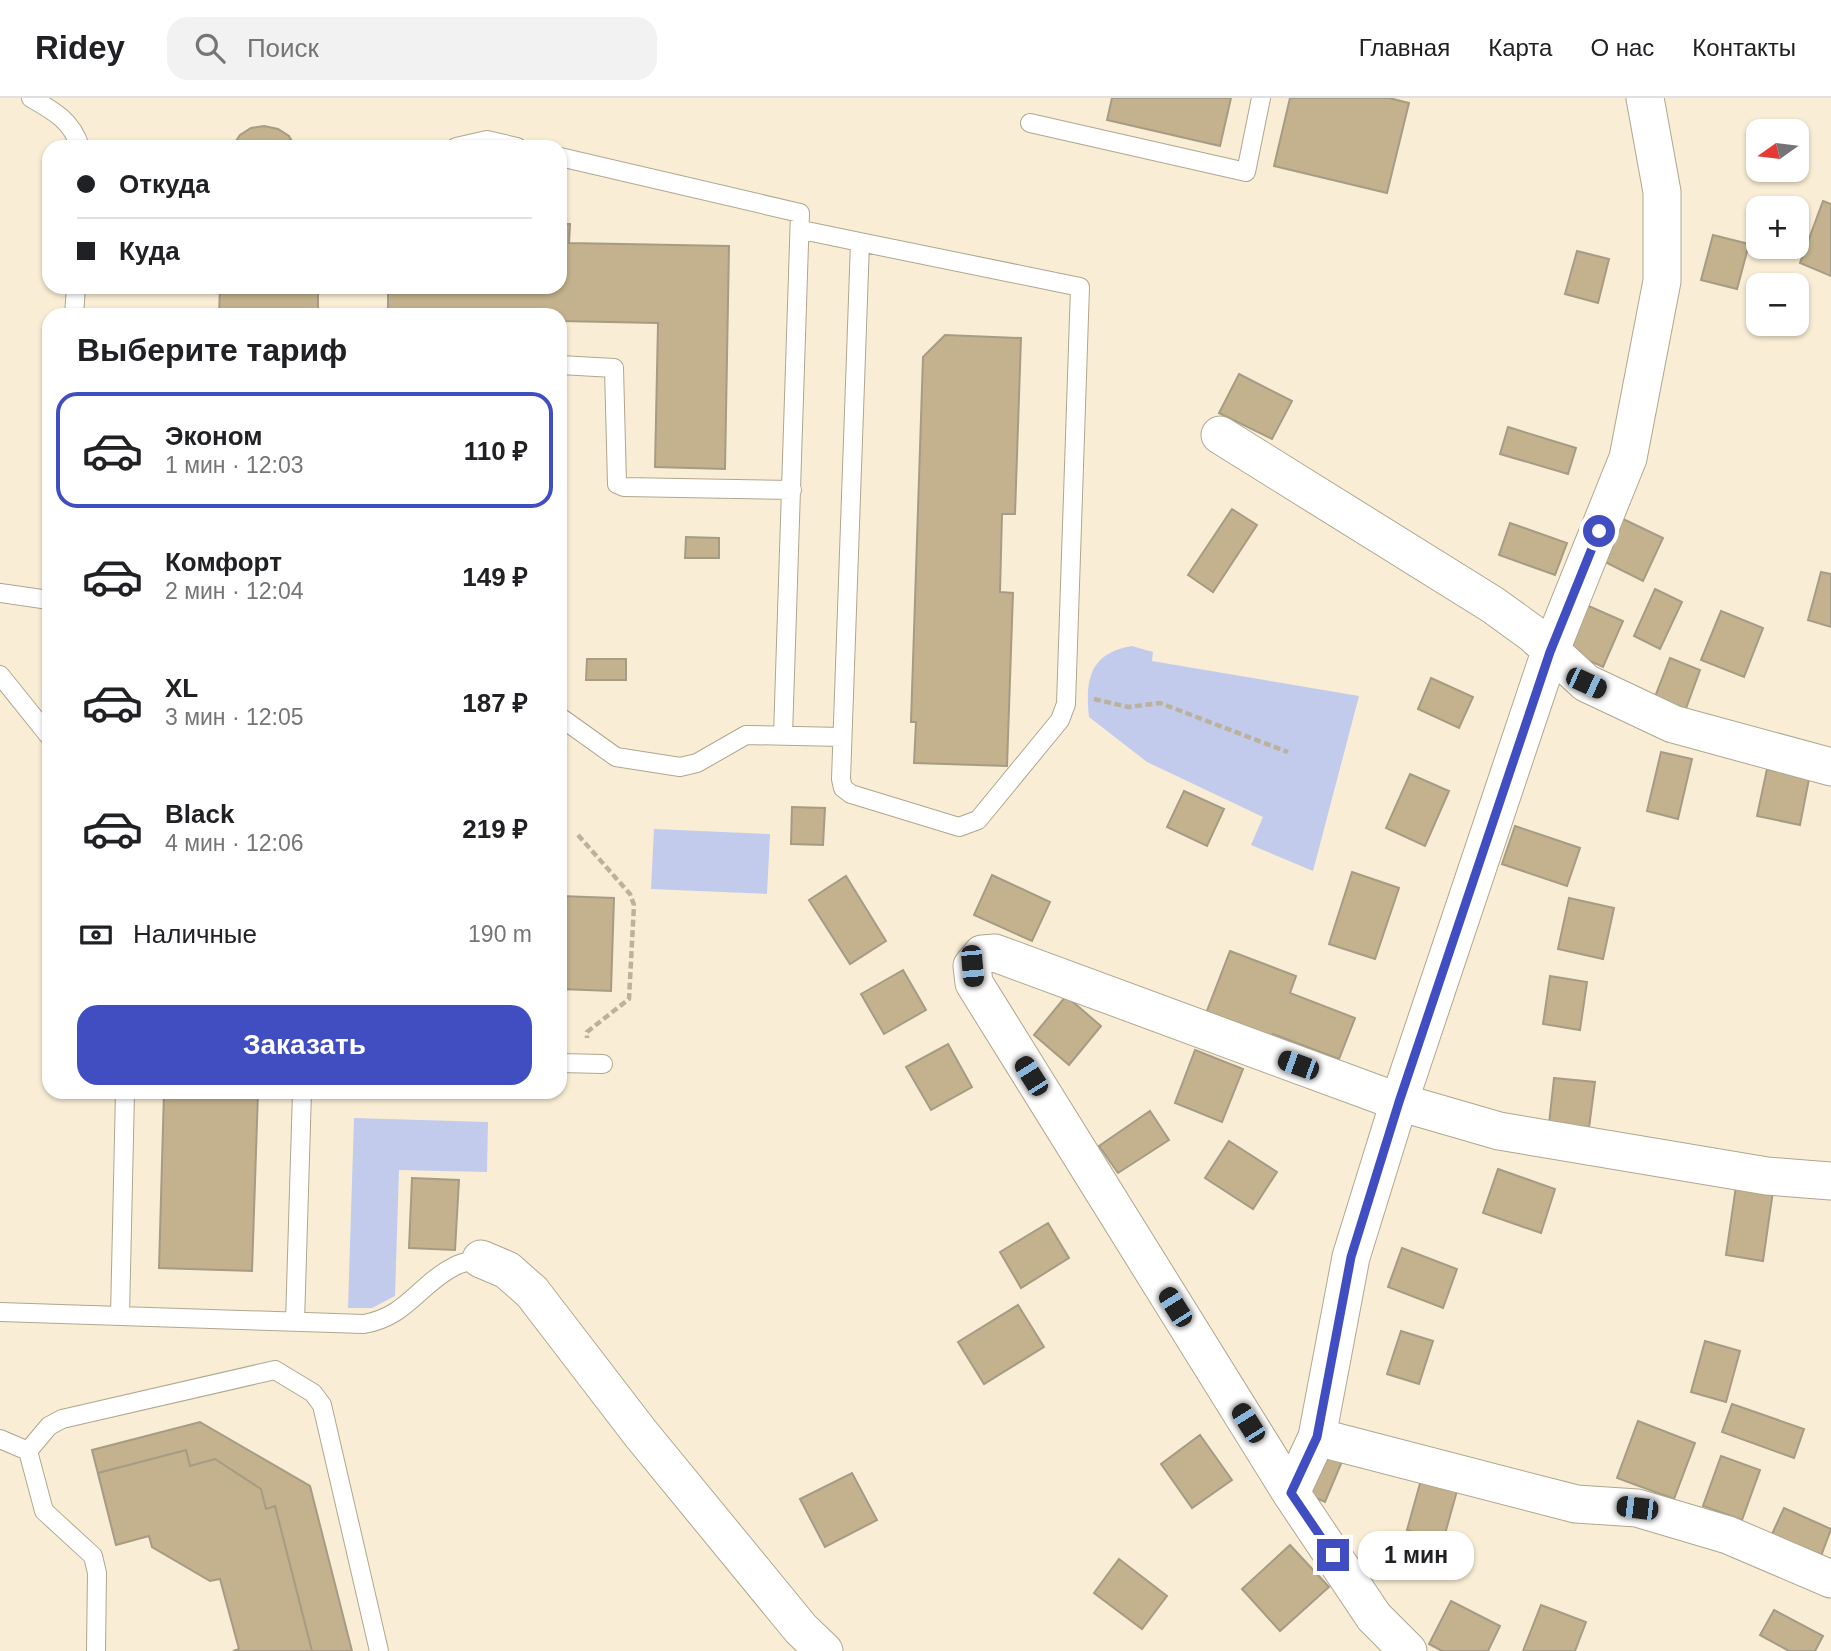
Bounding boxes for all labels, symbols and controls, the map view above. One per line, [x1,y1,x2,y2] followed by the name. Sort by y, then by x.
[167,17,657,80] search box
[35,29,125,66] text: Ridey
[191,29,229,67] icon: search
[247,33,319,63] text: Поиск
[1359,34,1450,61] text: Главная
[1488,34,1552,61] text: Карта
[1590,34,1654,61] text: О нас
[1692,34,1796,61] text: Контакты
[1746,119,1810,182] north arrow
[1746,119,1809,336] map controls
[119,169,210,199] text: Откуда
[1746,196,1809,259] button: +
[119,236,180,266] text: Куда
[1746,273,1809,336] button: −
[77,332,347,368] text: Выберите тариф
[81,419,144,482] icon: car
[165,421,263,451] text: Эконом
[464,436,528,466] text: 110 ₽
[165,452,304,478] text: 1 мин · 12:03
[1583,515,1615,547] route start
[81,545,144,608] icon: car
[165,547,282,577] text: Комфорт
[462,562,528,592] text: 149 ₽
[165,578,304,604] text: 2 мин · 12:04
[1563,665,1610,701] car
[81,671,144,734] icon: car
[165,673,198,703] text: XL
[462,688,528,718] text: 187 ₽
[165,704,304,730] text: 3 мин · 12:05
[81,797,144,860] icon: car
[165,799,234,829] text: Black
[462,814,528,844] text: 219 ₽
[165,830,304,856] text: 4 мин · 12:06
[77,916,115,954] icon: cash
[133,919,257,949] text: Наличные
[468,921,532,947] text: 190 m
[960,944,985,988] car
[77,1005,532,1085] button: Заказать
[1275,1048,1322,1082] car
[1011,1053,1052,1099] car
[1155,1284,1196,1330] car
[1228,1400,1269,1446] car
[1615,1495,1660,1521] car
[1358,1530,1473,1580] callout: 1 мин
[1317,1539,1349,1571] route end
[1384,1542,1448,1568] text: 1 мин

